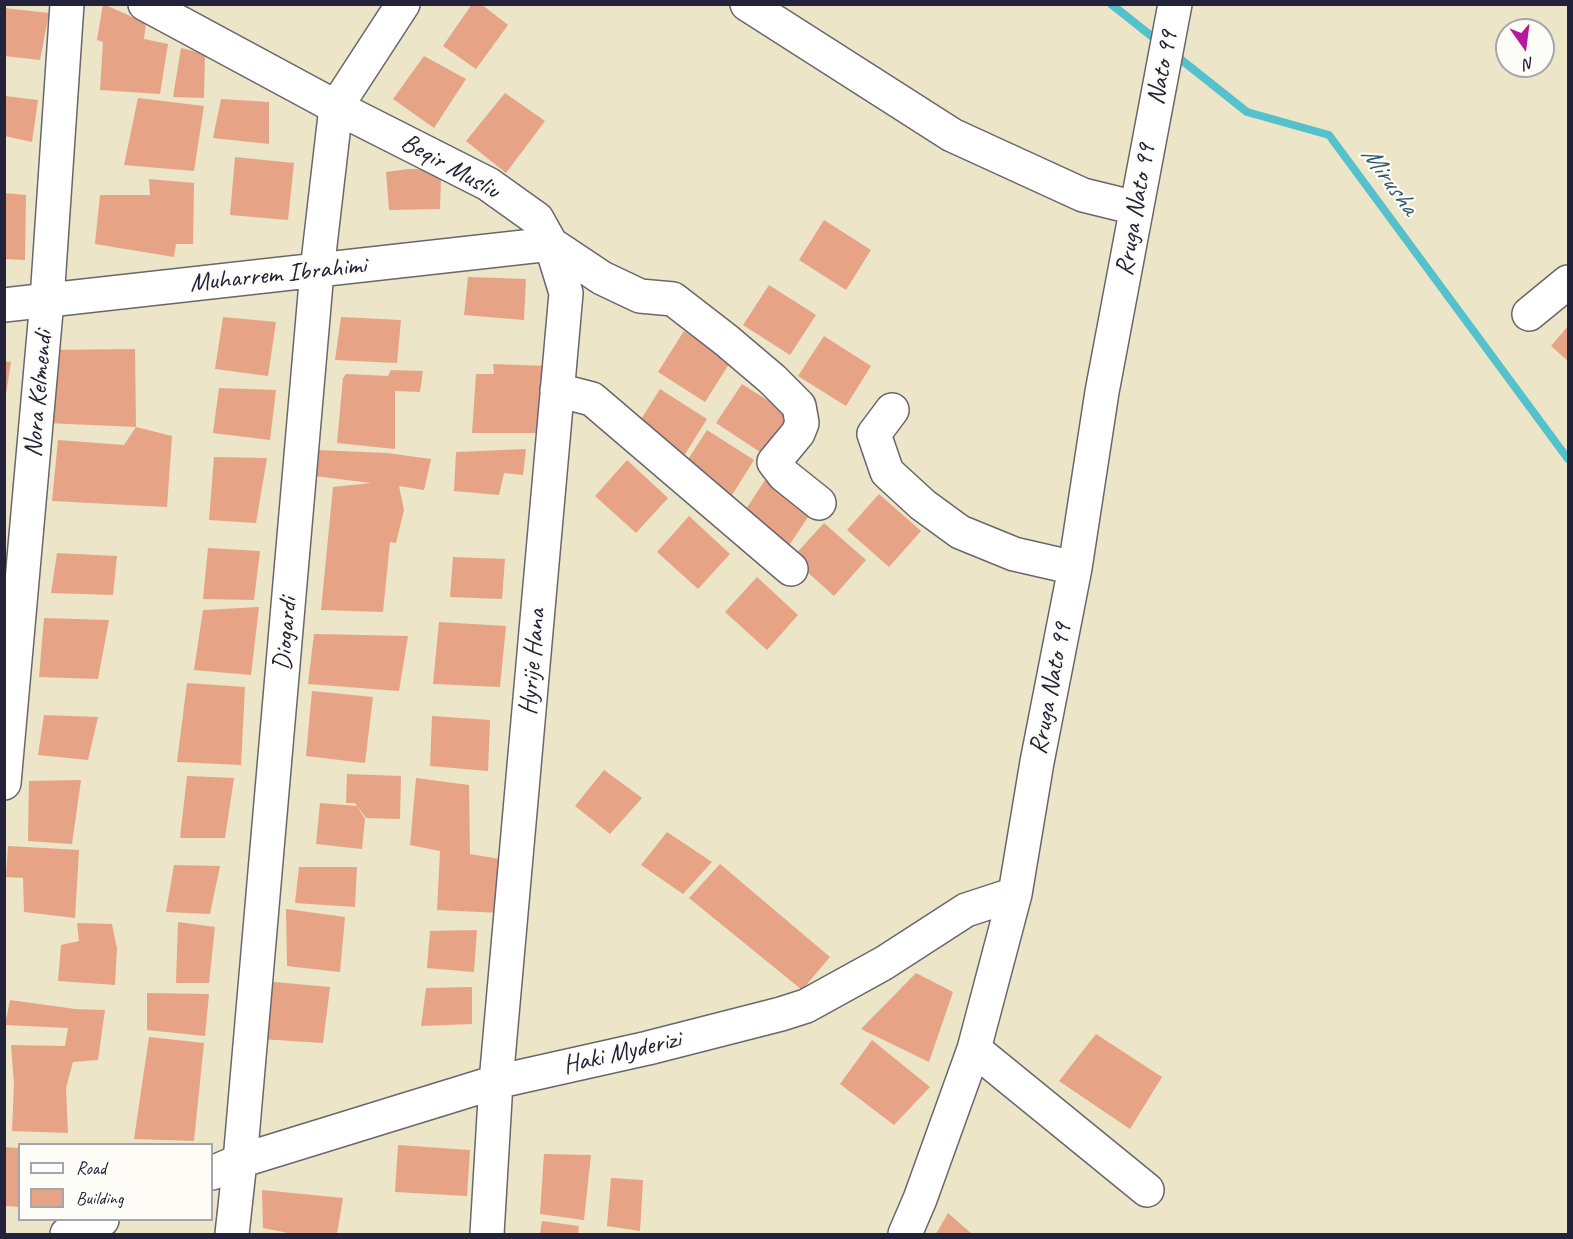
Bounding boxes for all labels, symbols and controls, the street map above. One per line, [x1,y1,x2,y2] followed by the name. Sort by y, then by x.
[1495,18,1555,78] north arrow
[1141,29,1185,107] street label: Nato 99
[1522,53,1536,74] text: N
[395,127,505,207] street label: Beqir Musliu
[1353,140,1425,222] water label: Mirusha
[1109,142,1163,278] street label: Rruga Nato 99
[188,250,368,300] street label: Muharrem Ibrahimi
[18,329,60,459] street label: Nora Kelmendi
[267,596,305,672] street label: Diogardi
[513,608,553,716] street label: Hyrije Hana
[1023,621,1079,757] street label: Rruga Nato 99
[560,1024,684,1082] street label: Haki Myderizi
[18,1143,213,1221] legend
[76,1157,106,1179] text: Road
[76,1187,123,1209] text: Building

